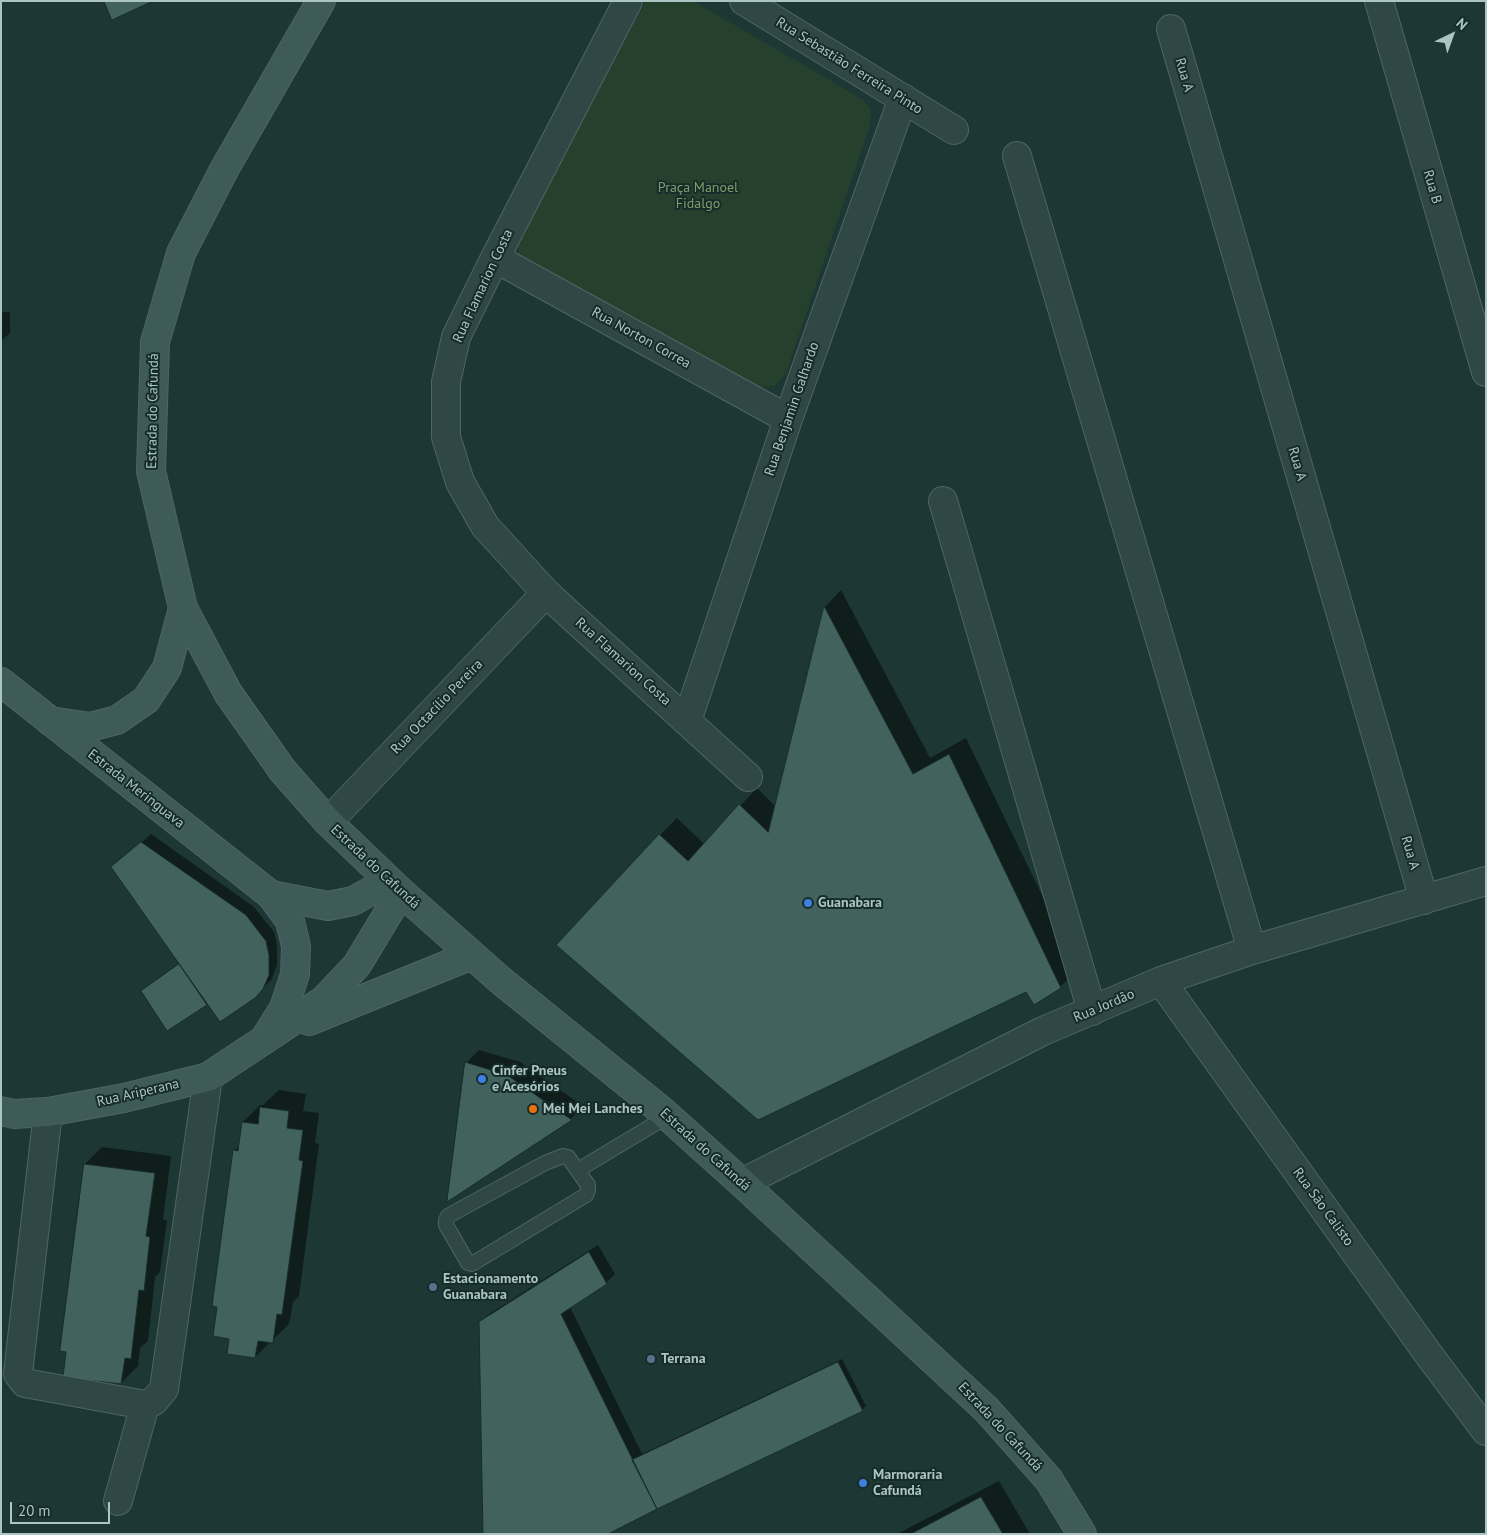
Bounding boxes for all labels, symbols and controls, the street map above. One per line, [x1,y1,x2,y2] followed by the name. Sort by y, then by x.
[1427,10,1477,60] north arrow
[773,14,925,118] street label: Rua Sebastião Ferreira Pinto
[1453,14,1471,34] text: N
[1171,56,1197,94] street label: Rua A
[1419,168,1445,206] street label: Rua B
[658,180,738,212] park label: Praça Manoel Fidalgo
[449,227,517,345] street label: Rua Flamarion Costa
[589,304,693,372] street label: Rua Norton Correa
[761,340,823,478] street label: Rua Benjamin Galhardo
[144,353,162,469] street label: Estrada do Cafundá
[1284,445,1310,483] street label: Rua A
[572,615,674,709] street label: Rua Flamarion Costa
[388,656,486,758] street label: Rua Octacílio Pereira
[84,746,188,832] street label: Estrada Meringuava
[327,821,423,913] street label: Estrada do Cafundá
[1397,834,1423,872] street label: Rua A
[818,895,882,911] place label: Guanabara
[802,897,814,909] marker: Guanabara
[1071,986,1137,1026] street label: Rua Jordão
[492,1063,567,1096] place label: Cinfer Pneus e Acesórios
[476,1073,488,1085] marker: Cinfer Pneus e Acesórios
[95,1075,181,1111] street label: Rua Ariperana
[543,1101,643,1117] place label: Mei Mei Lanches
[527,1103,539,1115] marker: Mei Mei Lanches
[656,1105,754,1195] street label: Estrada do Cafundá
[1289,1165,1357,1249] street label: Rua São Calisto
[443,1271,538,1304] place label: Estacionamento Guanabara
[427,1281,439,1293] marker: Estacionamento Guanabara
[661,1351,706,1367] place label: Terrana
[645,1353,657,1365] marker: Terrana
[954,1379,1046,1475] street label: Estrada do Cafundá
[873,1467,942,1500] place label: Marmoraria Cafundá
[857,1477,869,1489] marker: Marmoraria Cafundá
[12,1492,112,1524] scale bar
[18,1501,51,1520] text: 20 m

